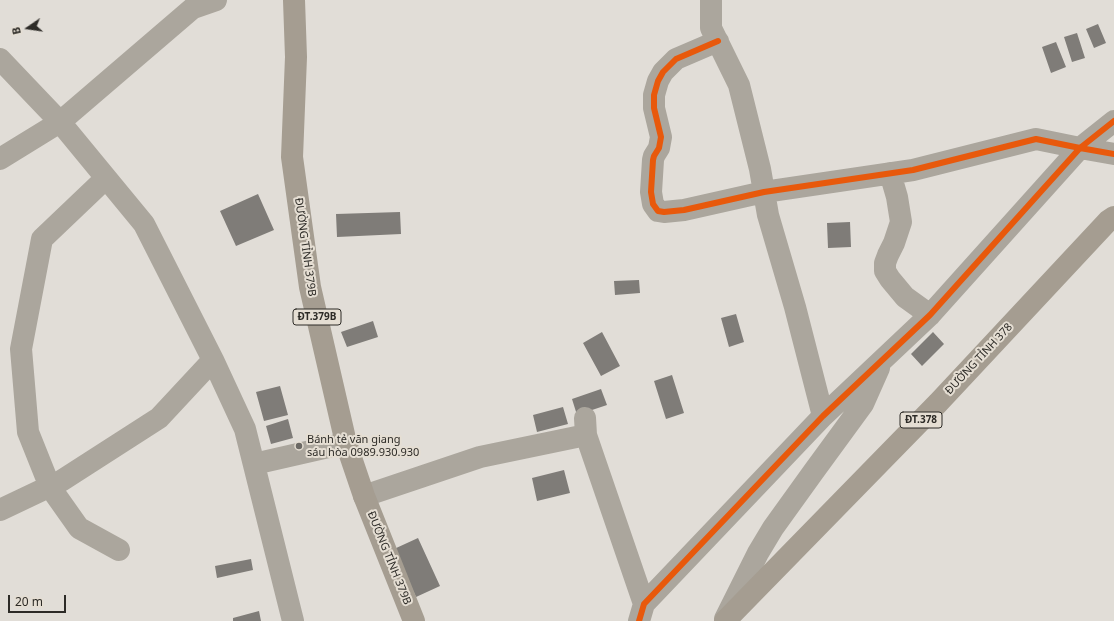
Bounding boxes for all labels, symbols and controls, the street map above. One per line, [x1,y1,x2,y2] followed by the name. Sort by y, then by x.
[8,8,48,48] north arrow
[8,26,24,36] text: B
[292,197,318,297] street label: ĐƯỜNG TỈNH 379B
[293,309,341,325] road number: ĐT.379B
[943,321,1015,397] street label: ĐƯỜNG TỈNH 378
[900,412,942,428] road number: ĐT.378
[307,433,419,459] place label: Bánh tẻ văn giang sáu hòa 0989.930.930
[294,441,304,451] marker: Bánh tẻ văn giang sáu hòa 0989.930.930
[364,509,414,607] street label: ĐƯỜNG TỈNH 379B
[10,587,68,613] scale bar
[15,593,43,610] text: 20 m

